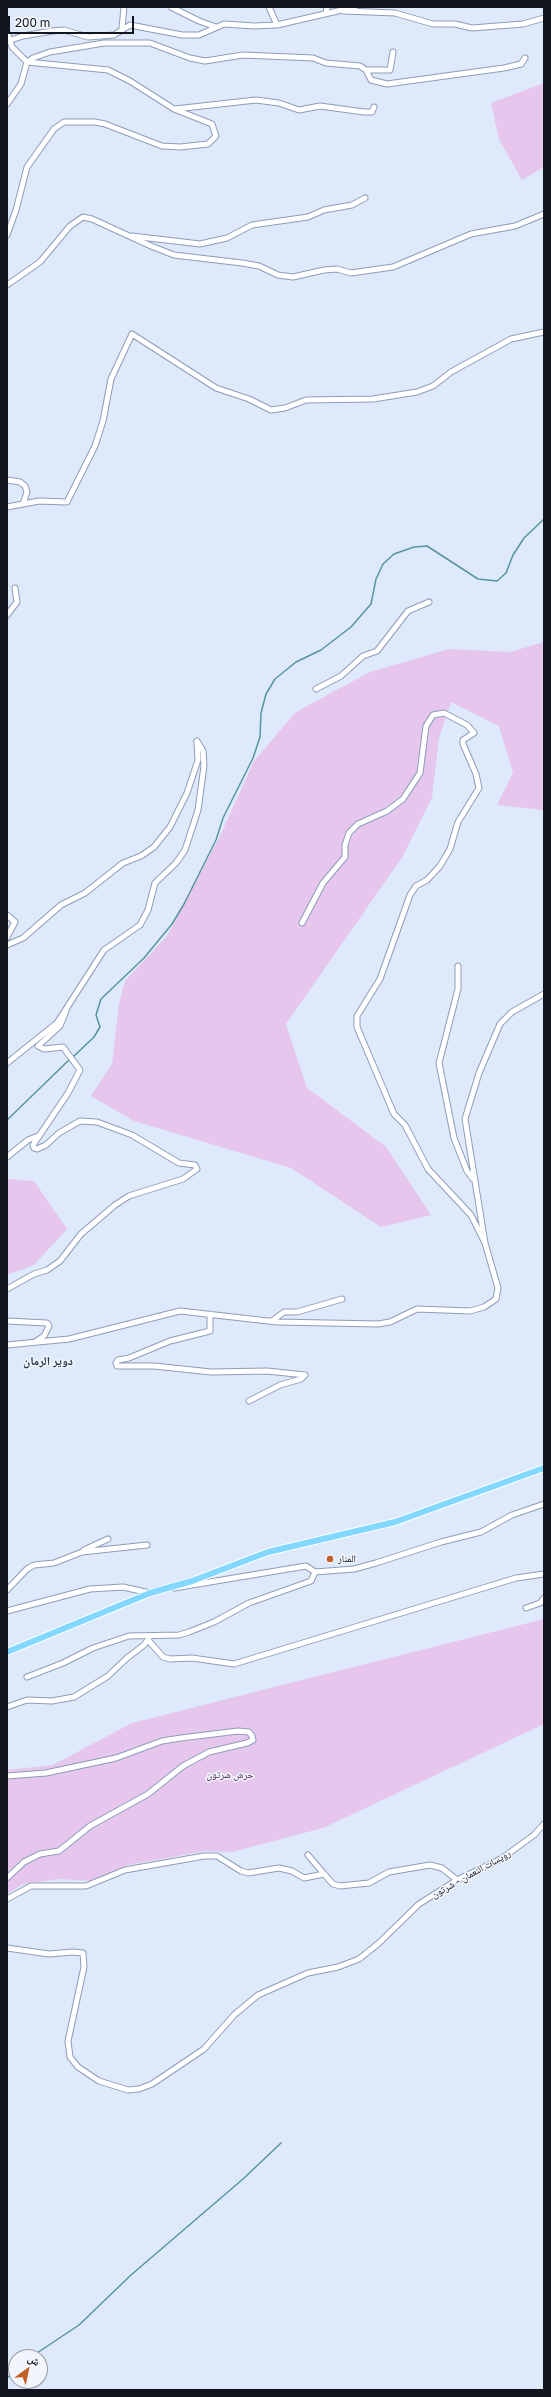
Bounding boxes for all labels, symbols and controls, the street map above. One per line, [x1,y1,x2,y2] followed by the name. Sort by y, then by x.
[10,8,136,34] scale bar
[15,15,50,30] text: 200 m
[23,1354,73,1368] district label: دوير الرمان
[338,1553,356,1565] place label: المنار
[325,1554,335,1564] marker: المنار
[206,1769,254,1781] park label: حرش شرتون
[429,1847,513,1901] street label: رويسات النعمان - شرتون
[8,2349,48,2389] north arrow
[26,2351,43,2368] text: ش

